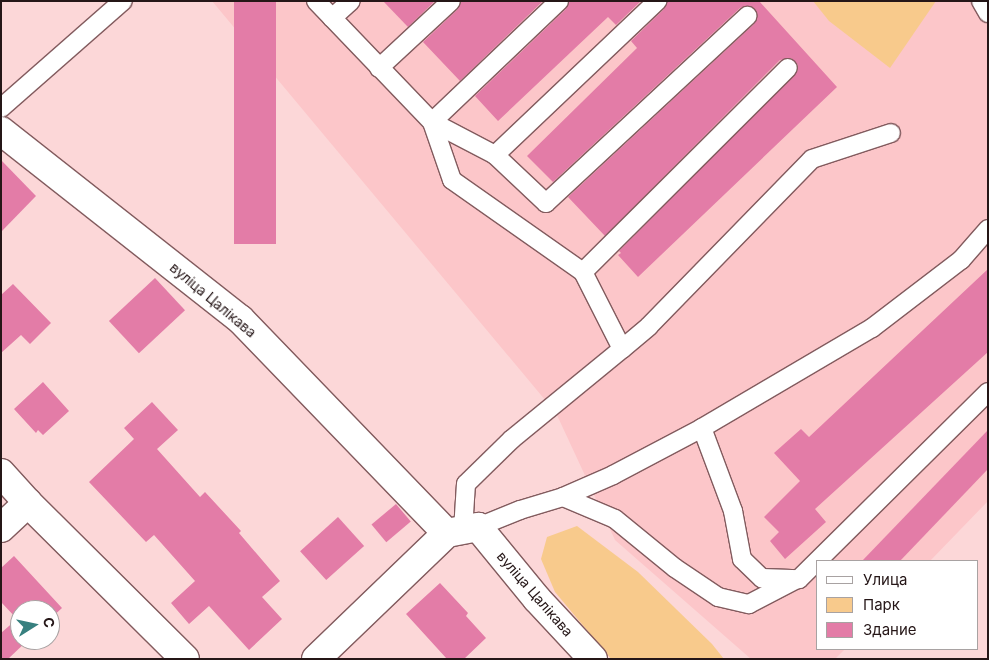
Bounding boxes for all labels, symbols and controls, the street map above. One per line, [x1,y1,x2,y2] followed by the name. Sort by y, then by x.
[166,259,260,341] street label: вуліца Цалікава
[493,548,577,640] street label: вуліца Цалікава
[816,560,979,650] legend
[863,570,907,589] text: Улица
[863,595,900,614] text: Парк
[10,600,60,650] north arrow
[40,616,59,629] text: С
[863,620,917,639] text: Здание

